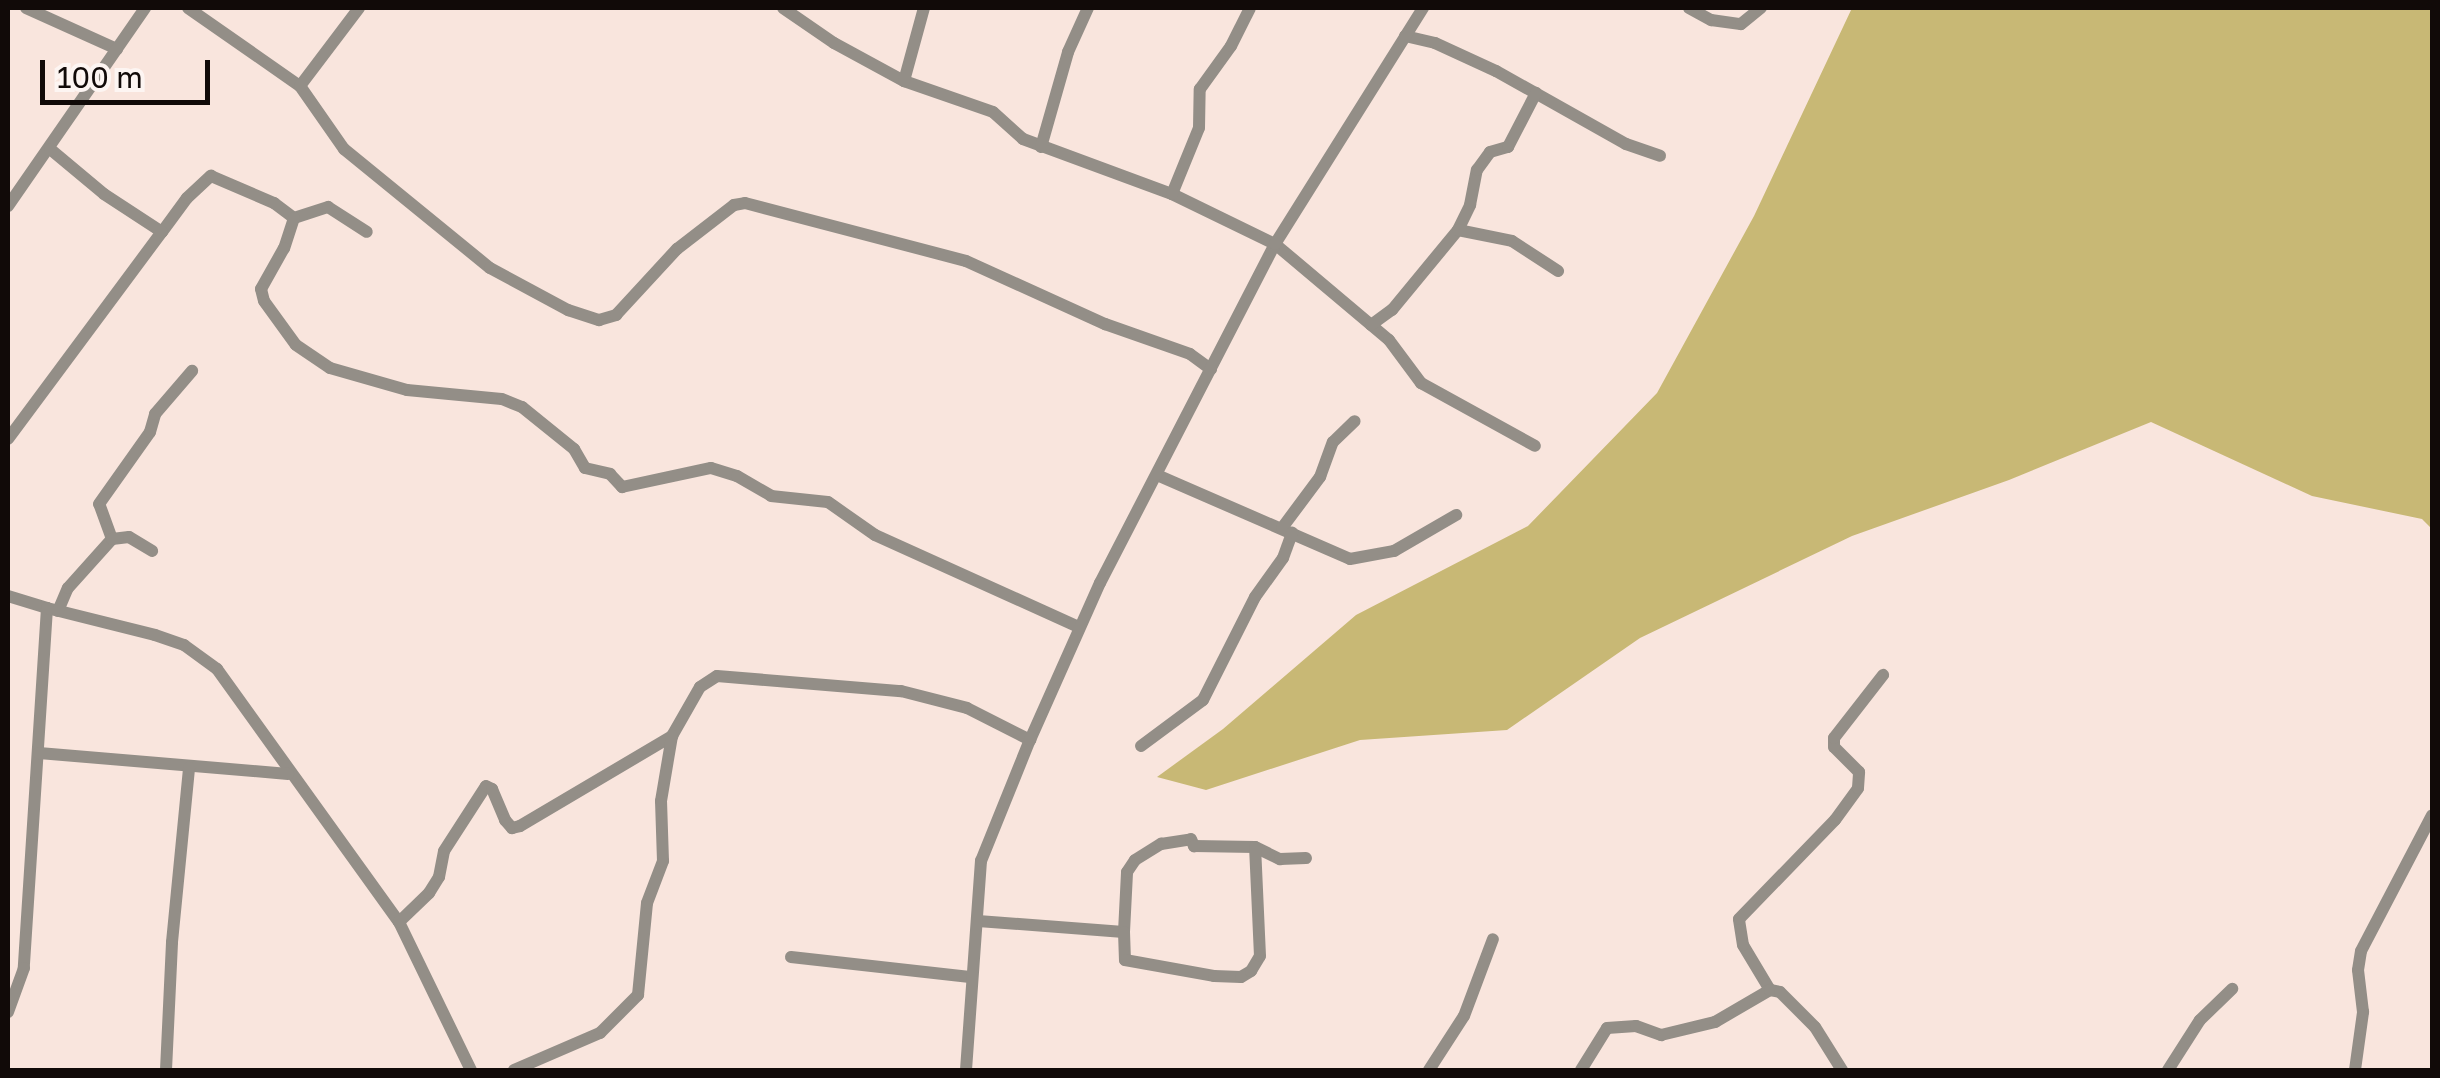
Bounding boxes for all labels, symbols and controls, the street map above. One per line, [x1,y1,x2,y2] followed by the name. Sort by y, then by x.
[45,40,215,102] scale bar
[57,59,143,95] text: 100 m

